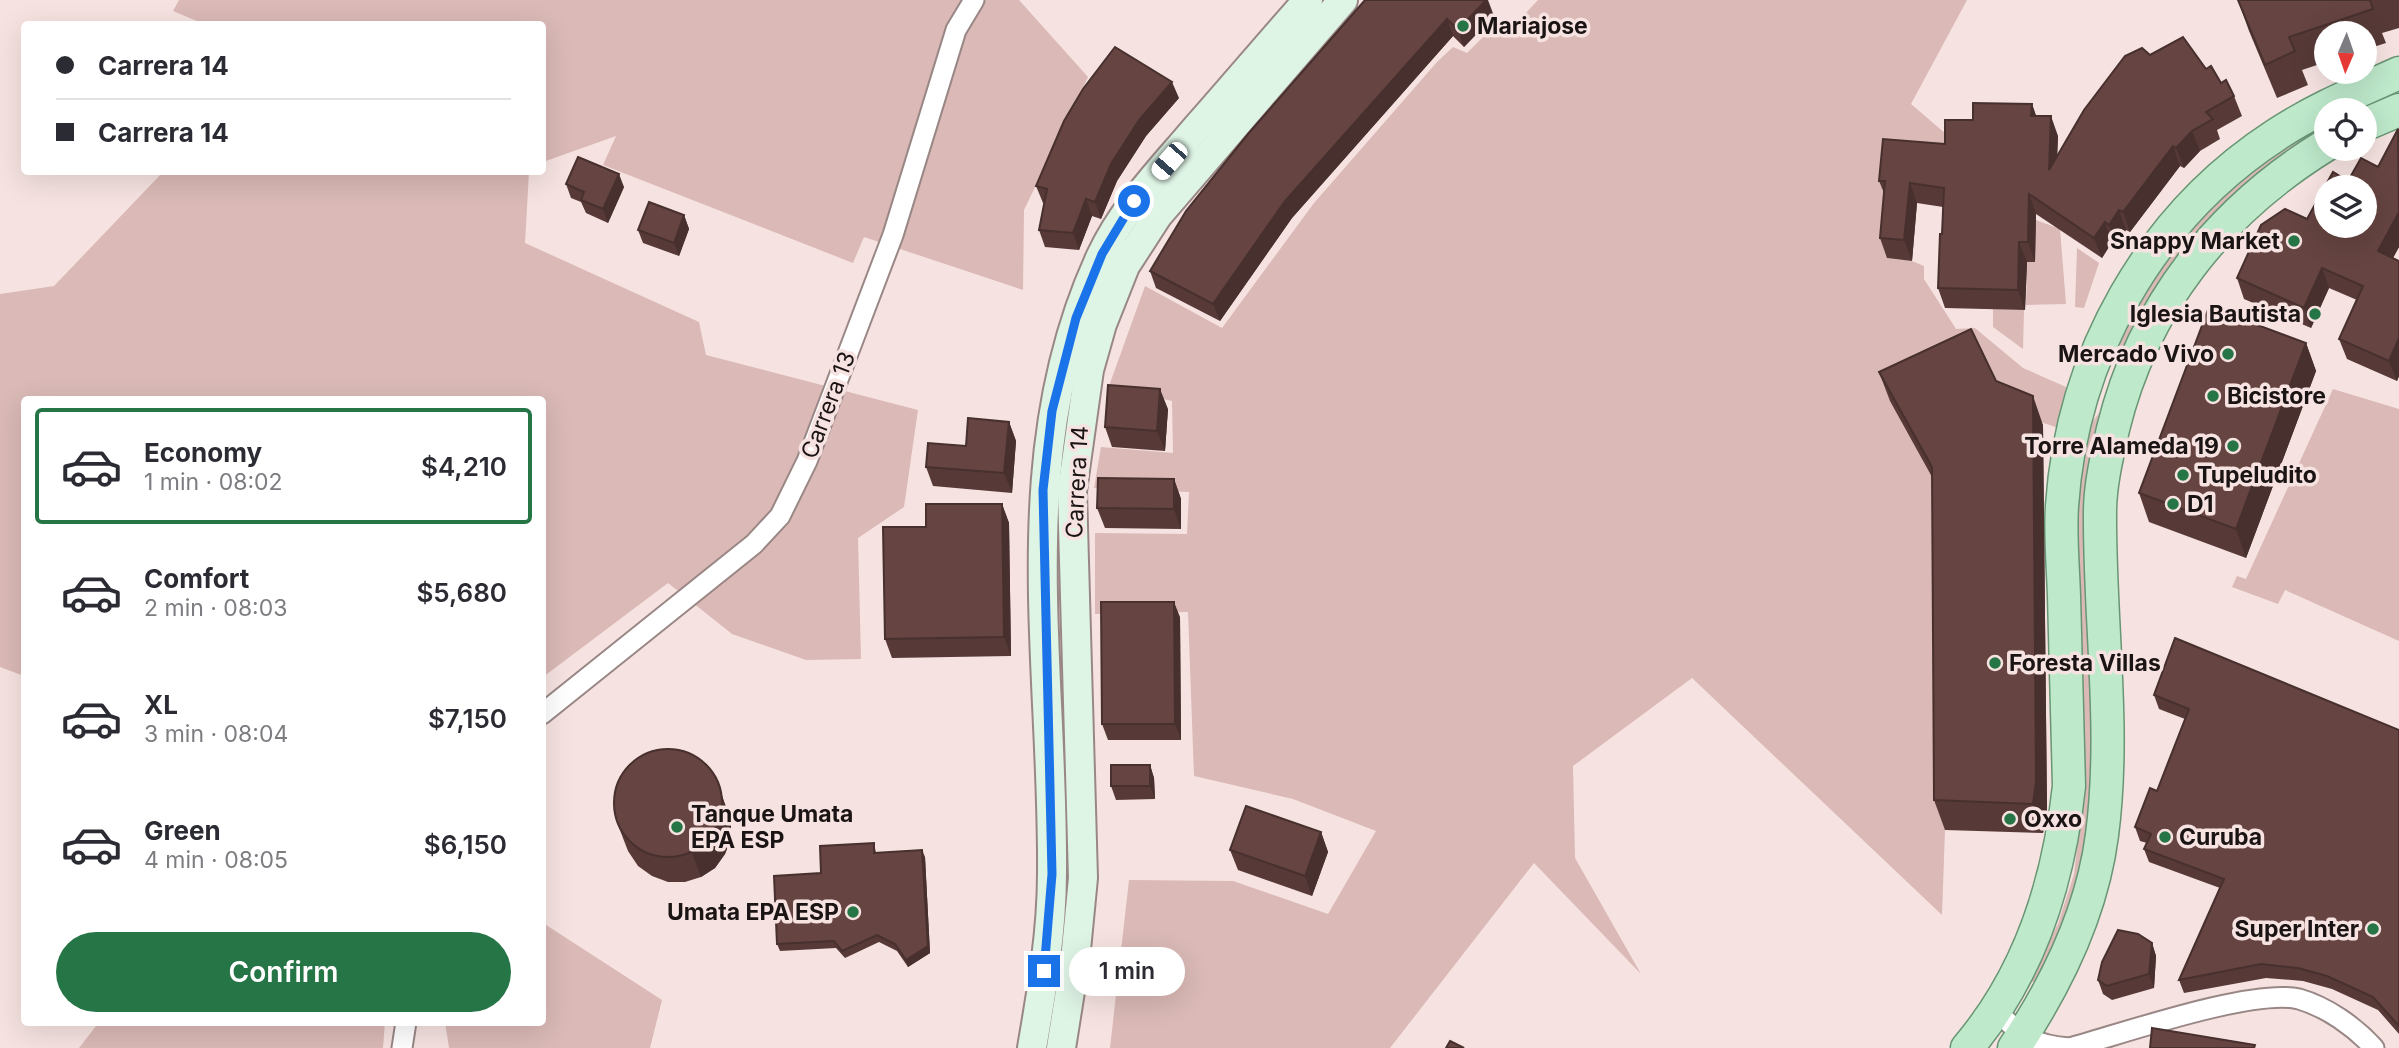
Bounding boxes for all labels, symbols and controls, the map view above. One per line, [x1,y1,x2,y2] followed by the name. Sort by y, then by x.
[1477,12,1588,40] place label: Mariajose
[1455,18,1471,34] marker: Mariajose
[2314,21,2376,84] north arrow
[2314,21,2377,238] map controls
[98,50,229,81] text: Carrera 14
[2314,98,2377,161] button: locate
[98,117,229,148] text: Carrera 14
[1148,138,1191,184] car
[2314,175,2377,238] button: layers
[1118,185,1150,217] route start
[2110,227,2281,255] place label: Snappy Market
[2286,233,2302,249] marker: Snappy Market
[2130,300,2301,328] place label: Iglesia Bautista
[2307,306,2323,322] marker: Iglesia Bautista
[2058,340,2214,368] place label: Mercado Vivo
[2220,346,2236,362] marker: Mercado Vivo
[795,348,861,462] street label: Carrera 13
[2227,382,2326,410] place label: Bicistore
[2205,388,2221,404] marker: Bicistore
[1060,425,1094,539] street label: Carrera 14
[2024,432,2219,460] place label: Torre Alameda 19
[60,435,123,498] icon: car
[144,437,262,468] text: Economy
[2225,438,2241,454] marker: Torre Alameda 19
[421,451,507,482] text: $4,210
[2197,461,2317,489] place label: Tupeludito
[2175,467,2191,483] marker: Tupeludito
[144,468,283,496] text: 1 min · 08:02
[2187,490,2214,518] place label: D1
[2165,496,2181,512] marker: D1
[60,561,123,624] icon: car
[144,563,249,594] text: Comfort
[416,577,507,608] text: $5,680
[144,594,287,622] text: 2 min · 08:03
[2009,649,2161,677] place label: Foresta Villas
[1987,655,2003,671] marker: Foresta Villas
[60,687,123,750] icon: car
[144,689,178,720] text: XL
[428,703,507,734] text: $7,150
[144,720,288,748] text: 3 min · 08:04
[691,800,853,854] place label: Tanque Umata EPA ESP
[2024,805,2082,833] place label: Oxxo
[2002,811,2018,827] marker: Oxxo
[60,813,123,876] icon: car
[144,815,221,846] text: Green
[669,819,685,835] marker: Tanque Umata EPA ESP
[2179,823,2262,851] place label: Curuba
[424,829,507,860] text: $6,150
[2157,829,2173,845] marker: Curuba
[144,846,288,874] text: 4 min · 08:05
[667,898,839,926] place label: Umata EPA ESP
[845,904,861,920] marker: Umata EPA ESP
[2235,915,2359,943] place label: Super Inter
[2365,921,2381,937] marker: Super Inter
[56,932,511,1012] button: Confirm
[1068,946,1184,996] callout: 1 min
[1028,955,1060,987] route end
[1099,957,1155,985] text: 1 min

